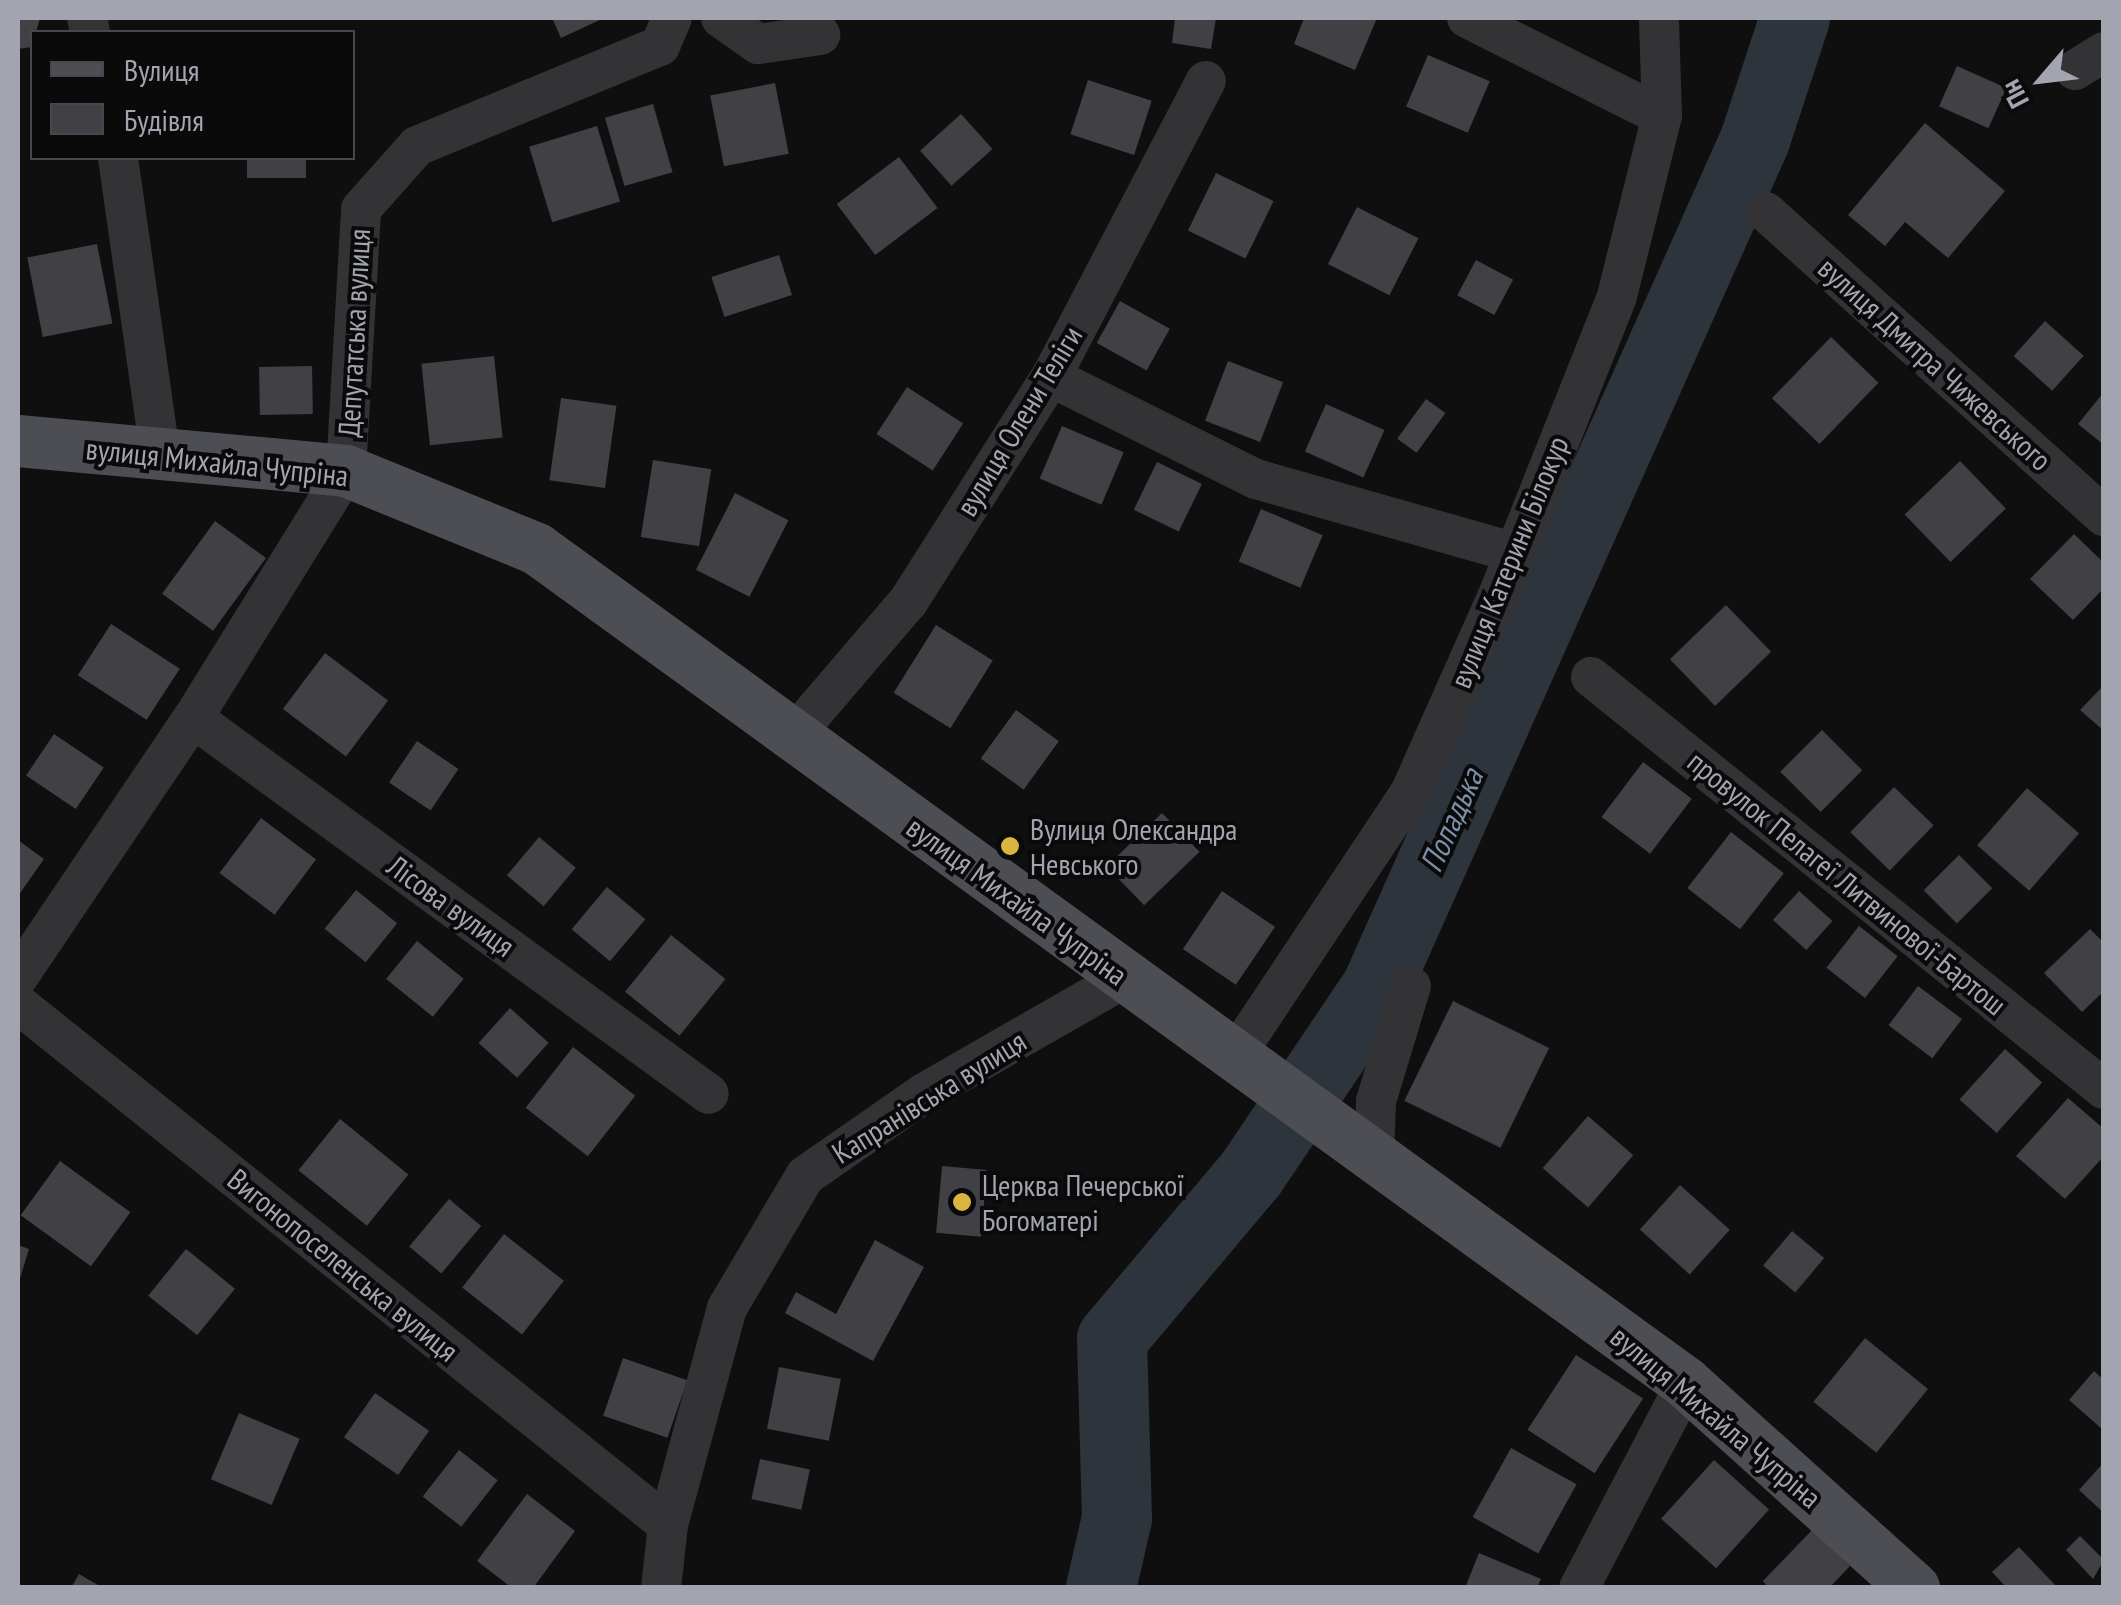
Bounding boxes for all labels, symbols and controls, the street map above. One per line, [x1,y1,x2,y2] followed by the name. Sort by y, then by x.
[30,30,355,160] legend
[1991,30,2091,130] north arrow
[124,50,199,89] text: Вулиця
[1991,74,2037,115] text: Пн
[124,100,204,139] text: Будівля
[331,228,377,438] street label: Депутатська вулиця
[1811,250,2059,478] street label: вулиця Дмитра Чижевського
[948,319,1090,523] street label: вулиця Олени Теліги
[84,430,350,494] street label: вулиця Михайла Чупріна
[1442,431,1576,693] street label: вулиця Катерини Білокур
[1681,743,2013,1023] street label: провулок Пелагеї Литвинової-Бартош
[1411,763,1491,877] water label: Попадька
[900,809,1134,993] street label: вулиця Михайла Чупріна
[1030,811,1237,882] place label: Вулиця Олександра Невського
[999,835,1021,857] marker: Вулиця Олександра Невського
[380,848,522,964] street label: Лісова вулиця
[826,1023,1032,1171] street label: Капранівська вулиця
[221,1161,465,1369] street label: Вигонопоселенська вулиця
[982,1167,1184,1238] place label: Церква Печерської Богоматері
[951,1191,973,1213] marker: Церква Печерської Богоматері
[1604,1319,1828,1515] street label: вулиця Михайла Чупріна

